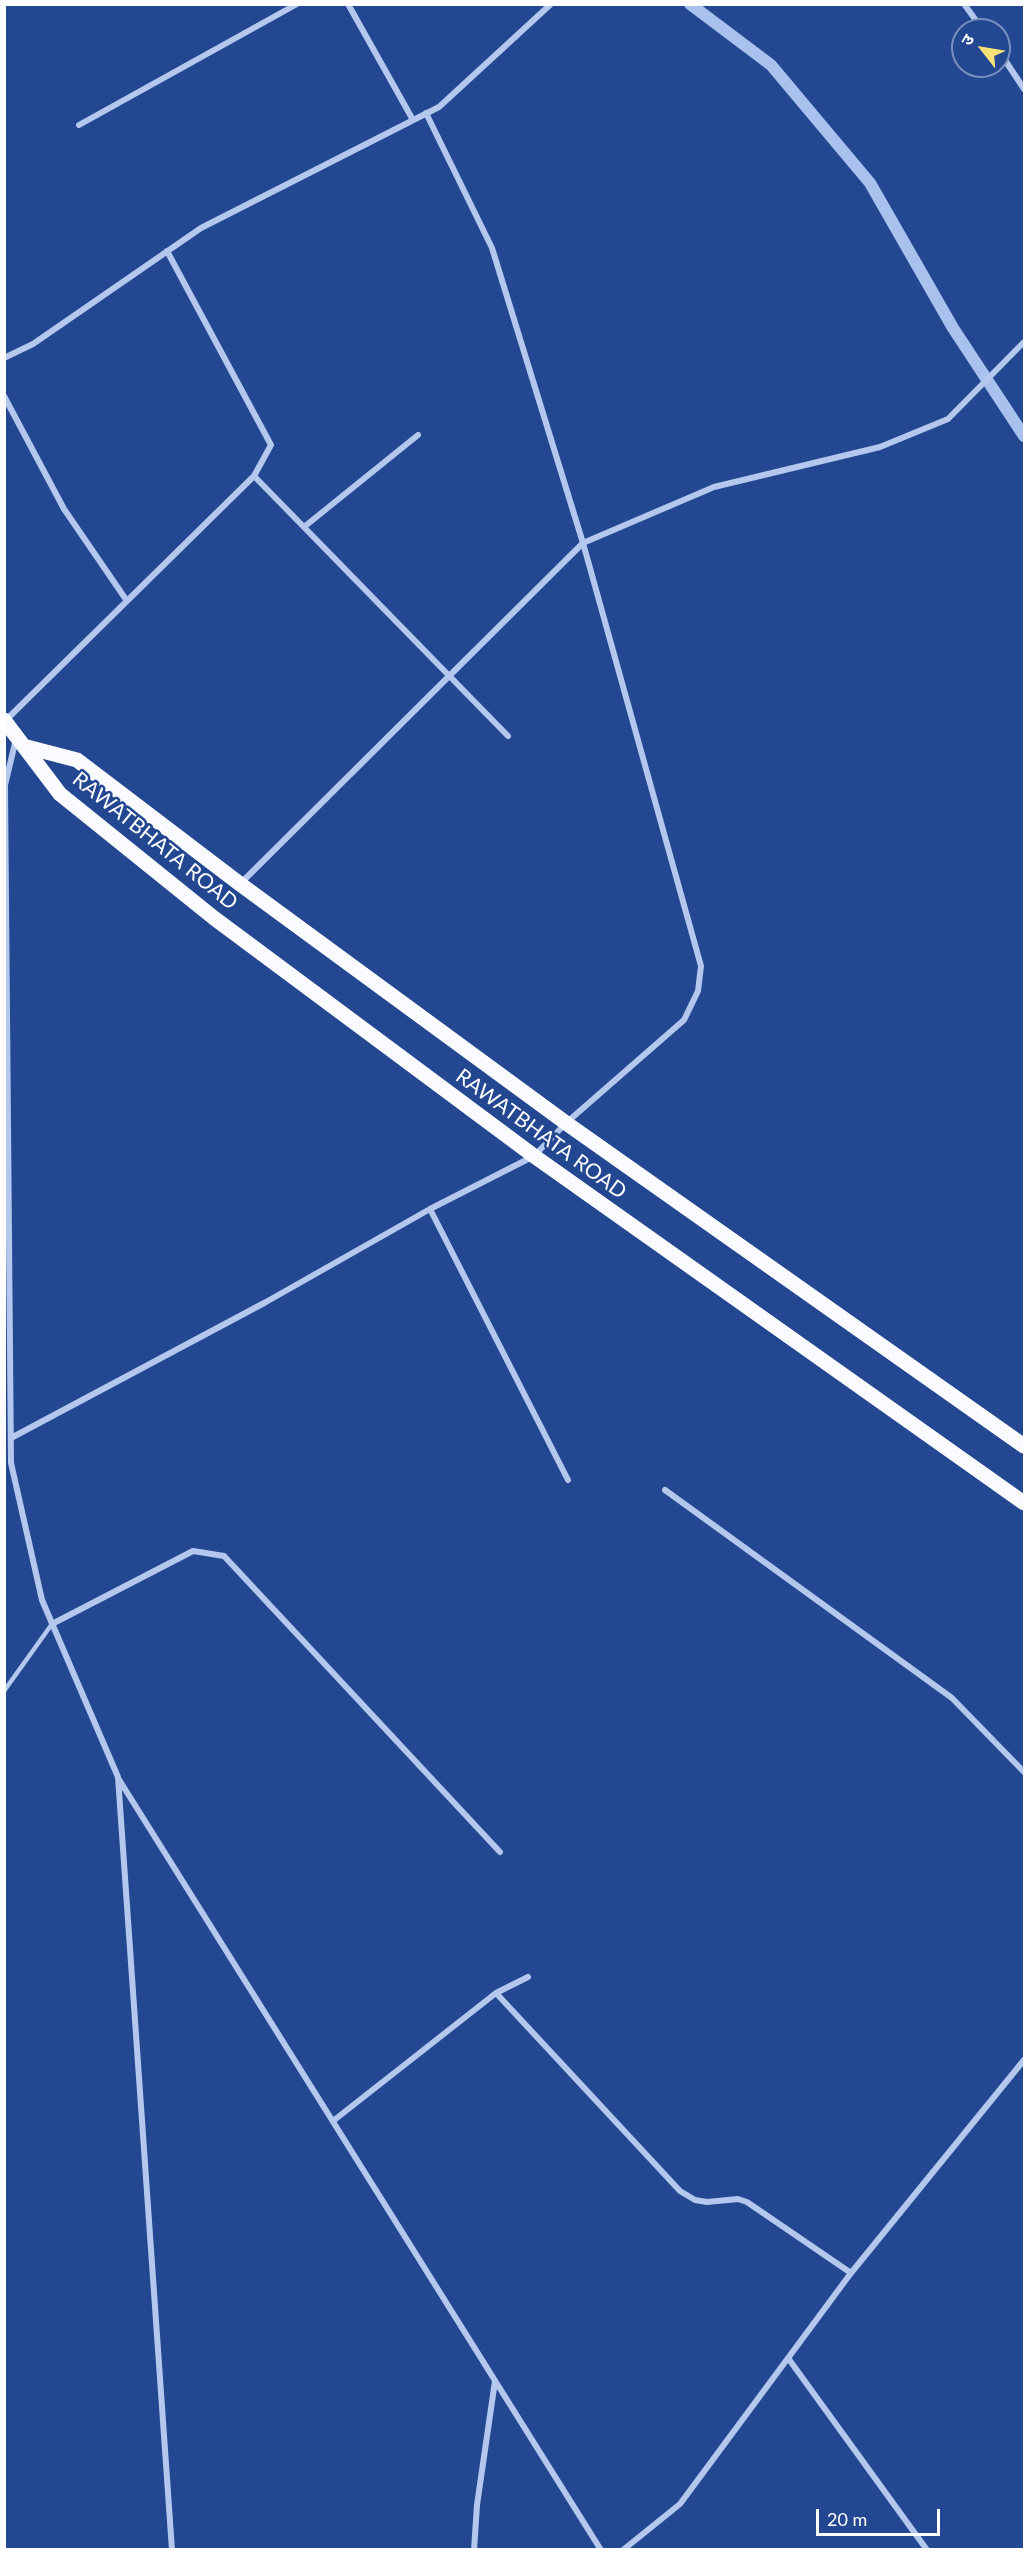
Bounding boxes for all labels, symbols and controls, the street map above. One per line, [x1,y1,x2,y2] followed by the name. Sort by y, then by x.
[951,18,1011,78] north arrow
[956,31,977,48] text: उ
[67,767,243,915] street label: RAWATBHATA ROAD
[451,1064,631,1204] street label: RAWATBHATA ROAD
[819,2497,944,2535] scale bar
[827,2508,867,2530] text: 20 m

